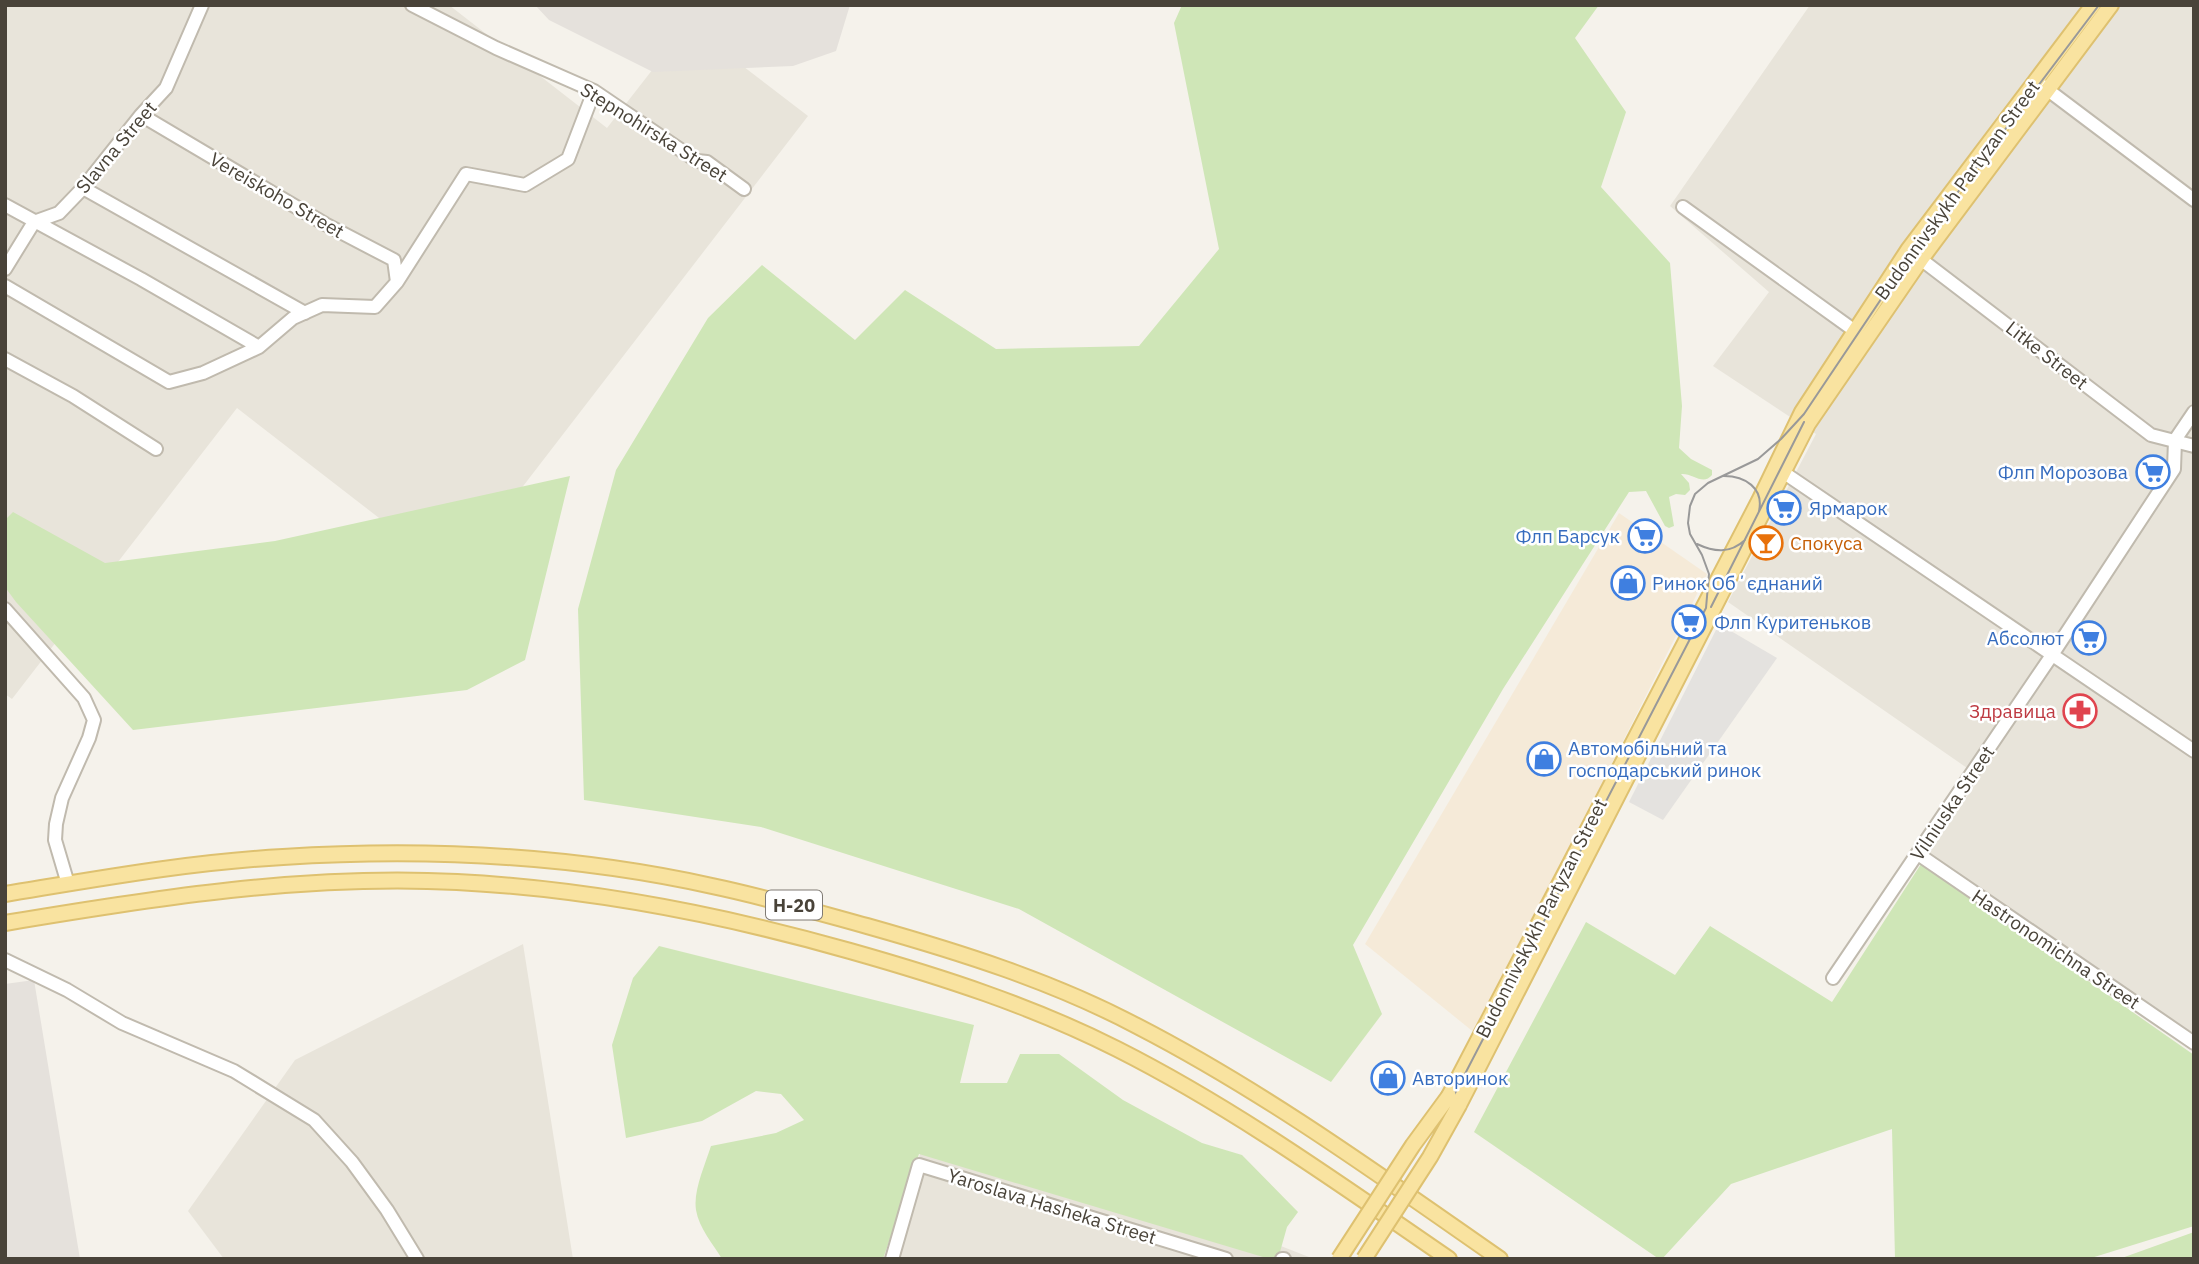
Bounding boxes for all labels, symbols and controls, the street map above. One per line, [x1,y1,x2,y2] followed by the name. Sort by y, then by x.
[1869,76,2045,304] street label: Budonnivskykh Partyzan Street
[576,77,732,187] street label: Stepnohirska Street
[70,96,162,198] street label: Slavna Street
[206,147,348,243] street label: Vereiskoho Street
[2001,315,2093,395] street label: Litke Street
[2134,453,2172,491] supermarket icon: Флп Морозова
[1998,460,2128,484] place label: Флп Морозова
[1765,489,1803,527] supermarket icon: Ярмарок
[1809,496,1888,520] place label: Ярмарок
[1626,517,1664,555] supermarket icon: Флп Барсук
[1515,524,1620,548] place label: Флп Барсук
[1747,524,1785,562] bar icon: Спокуса
[1790,531,1863,555] place label: Спокуса
[1609,564,1647,602] shop icon: Ринок Обʼєднаний
[1652,571,1823,595] place label: Ринок Обʼєднаний
[1670,603,1708,641] supermarket icon: Флп Куритеньков
[1714,610,1871,634] place label: Флп Куритеньков
[2070,619,2108,657] supermarket icon: Абсолют
[1987,626,2064,650] place label: Абсолют
[2061,692,2099,730] pharmacy icon: Здравица
[1969,699,2056,723] place label: Здравица
[1568,736,1761,782] place label: Автомобільний та господарський ринок
[1525,740,1563,778] shop icon: Автомобільний та господарський ринок
[1905,741,1999,865] street label: Vilniuska Street
[1470,794,1612,1042] street label: Budonnivskykh Partyzan Street
[1967,884,2145,1014] street label: Hastronomichna Street
[766,890,822,920] road number: Н-20
[1369,1059,1407,1097] shop icon: Авторинок
[1412,1066,1508,1090] place label: Авторинок
[945,1163,1159,1249] street label: Yaroslava Hasheka Street

